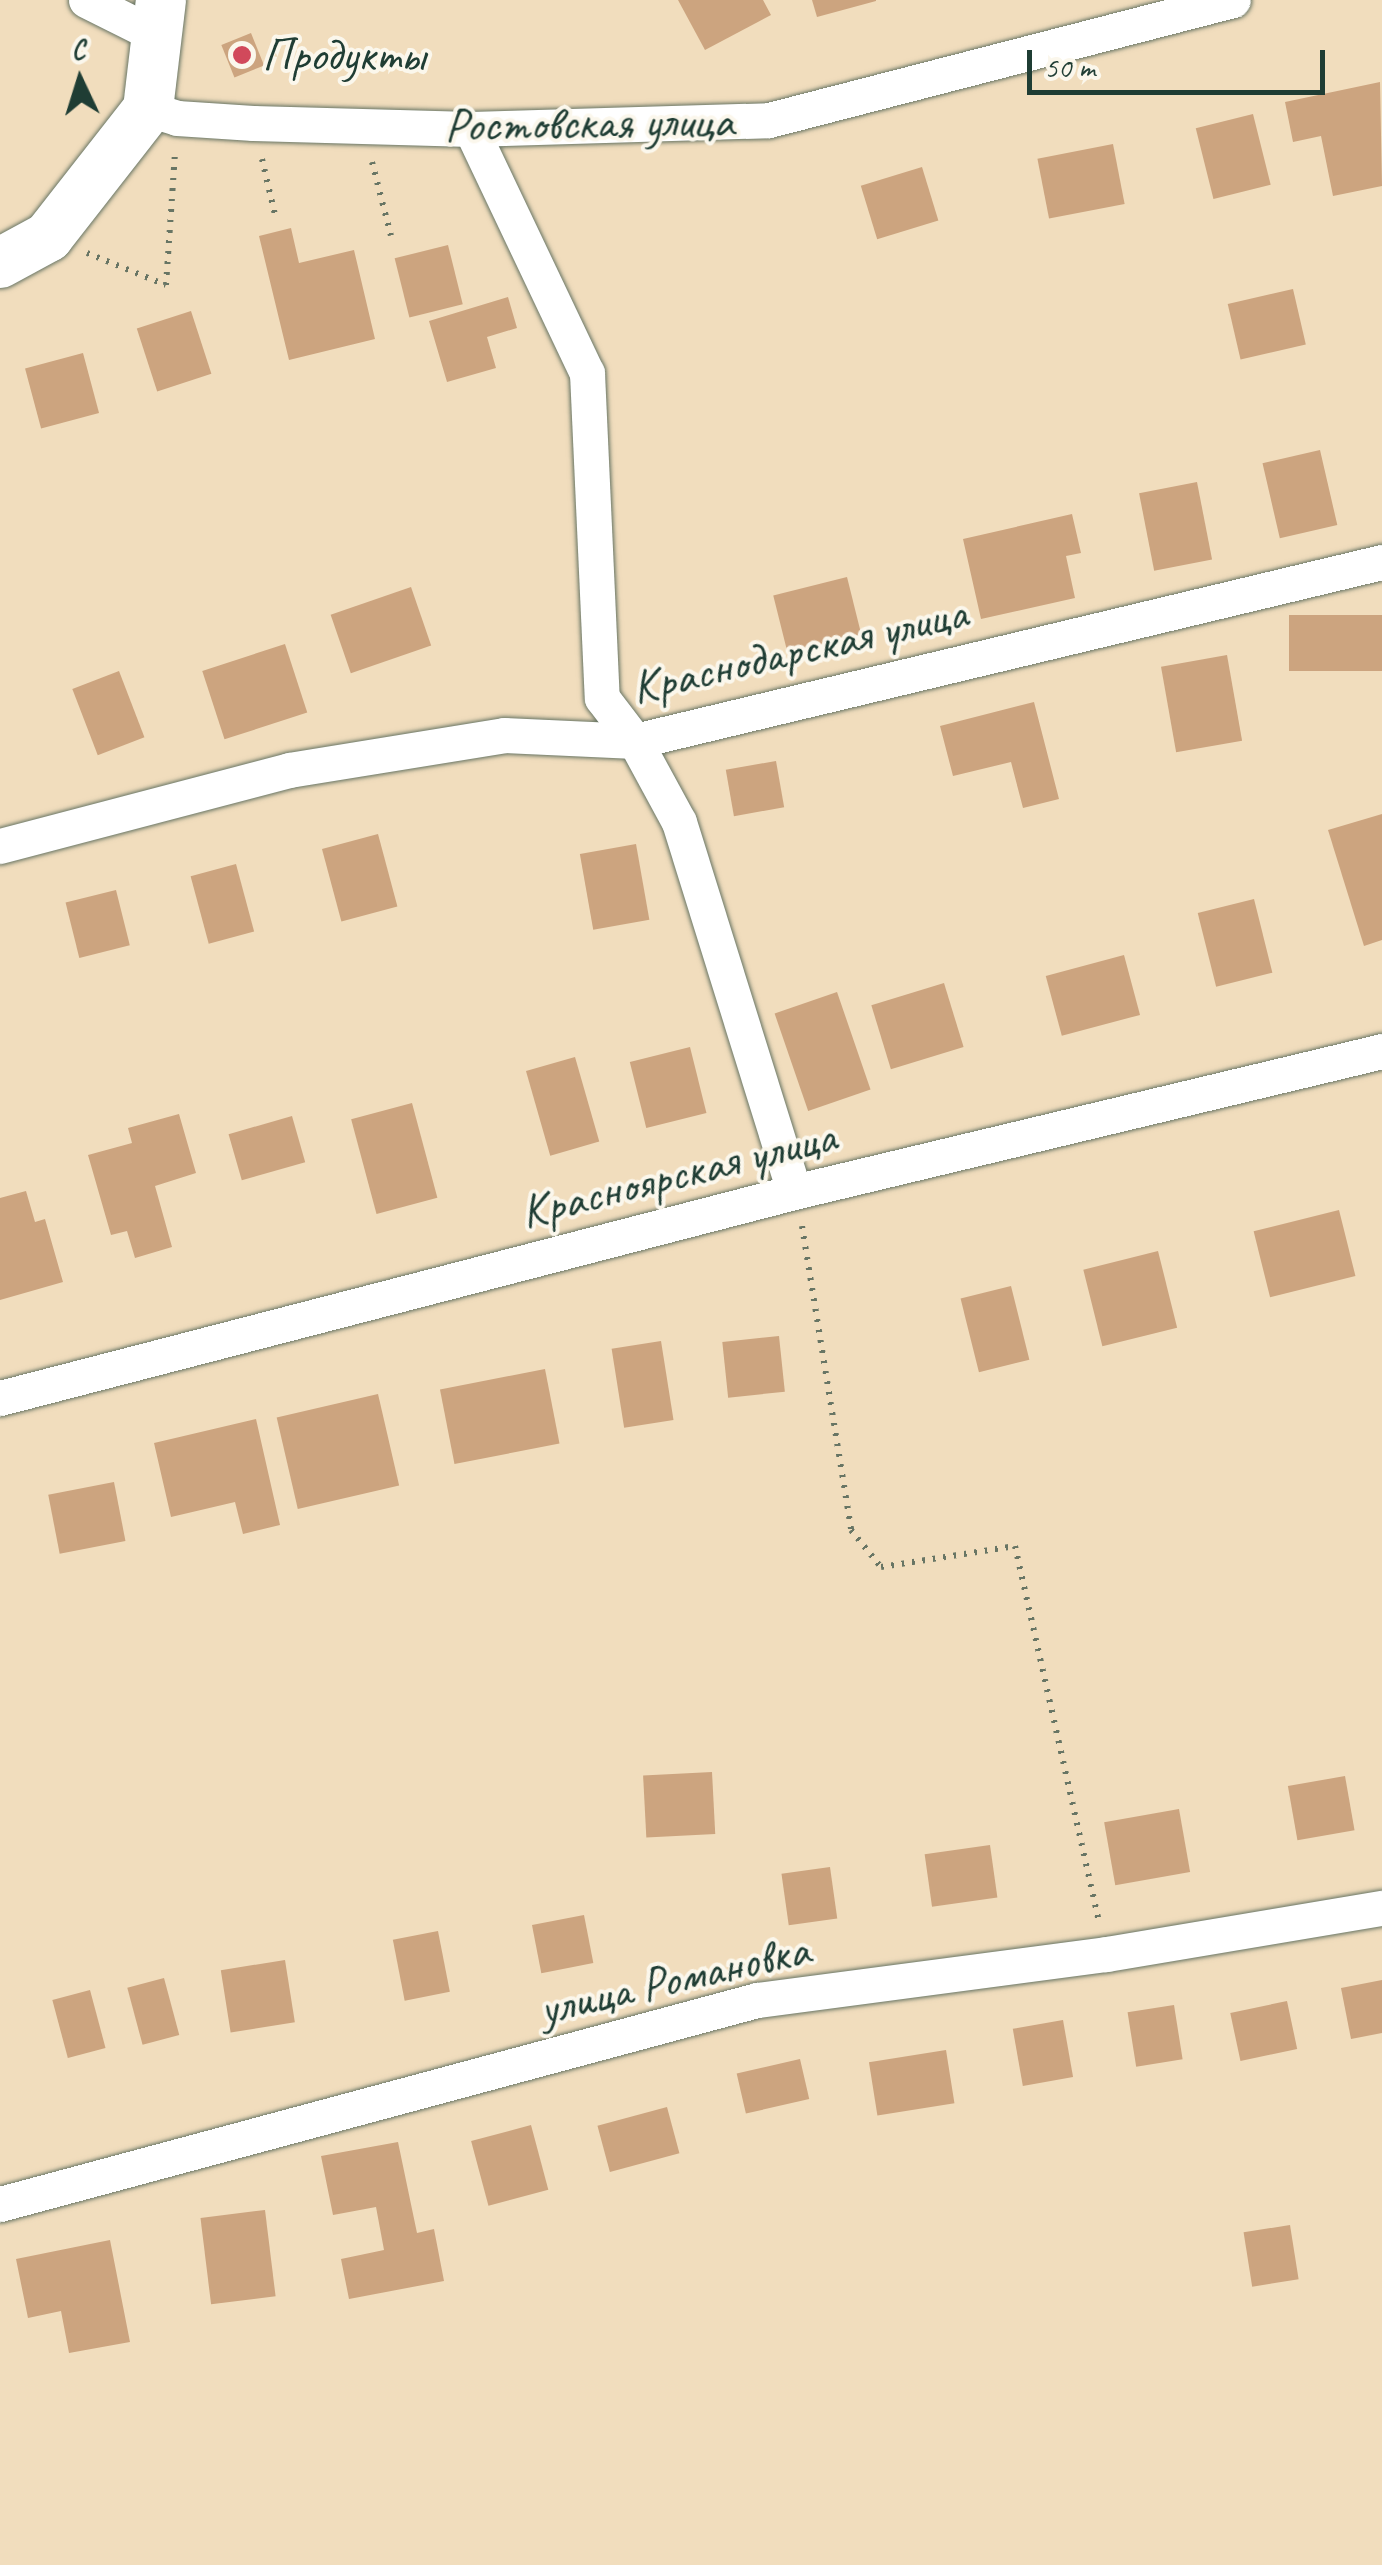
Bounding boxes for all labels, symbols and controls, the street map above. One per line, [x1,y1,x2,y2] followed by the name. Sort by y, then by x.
[262,26,425,84] place label: Продукты
[30,30,130,130] north arrow
[1032,30,1330,92] scale bar
[70,32,86,68] text: С
[231,44,253,66] marker: Продукты
[1044,48,1095,86] text: 50 m
[443,92,735,154] street label: Ростовская улица
[623,583,975,717] street label: Краснодарская улица
[513,1107,843,1241] street label: Красноярская улица
[533,1920,815,2038] street label: улица Романовка

